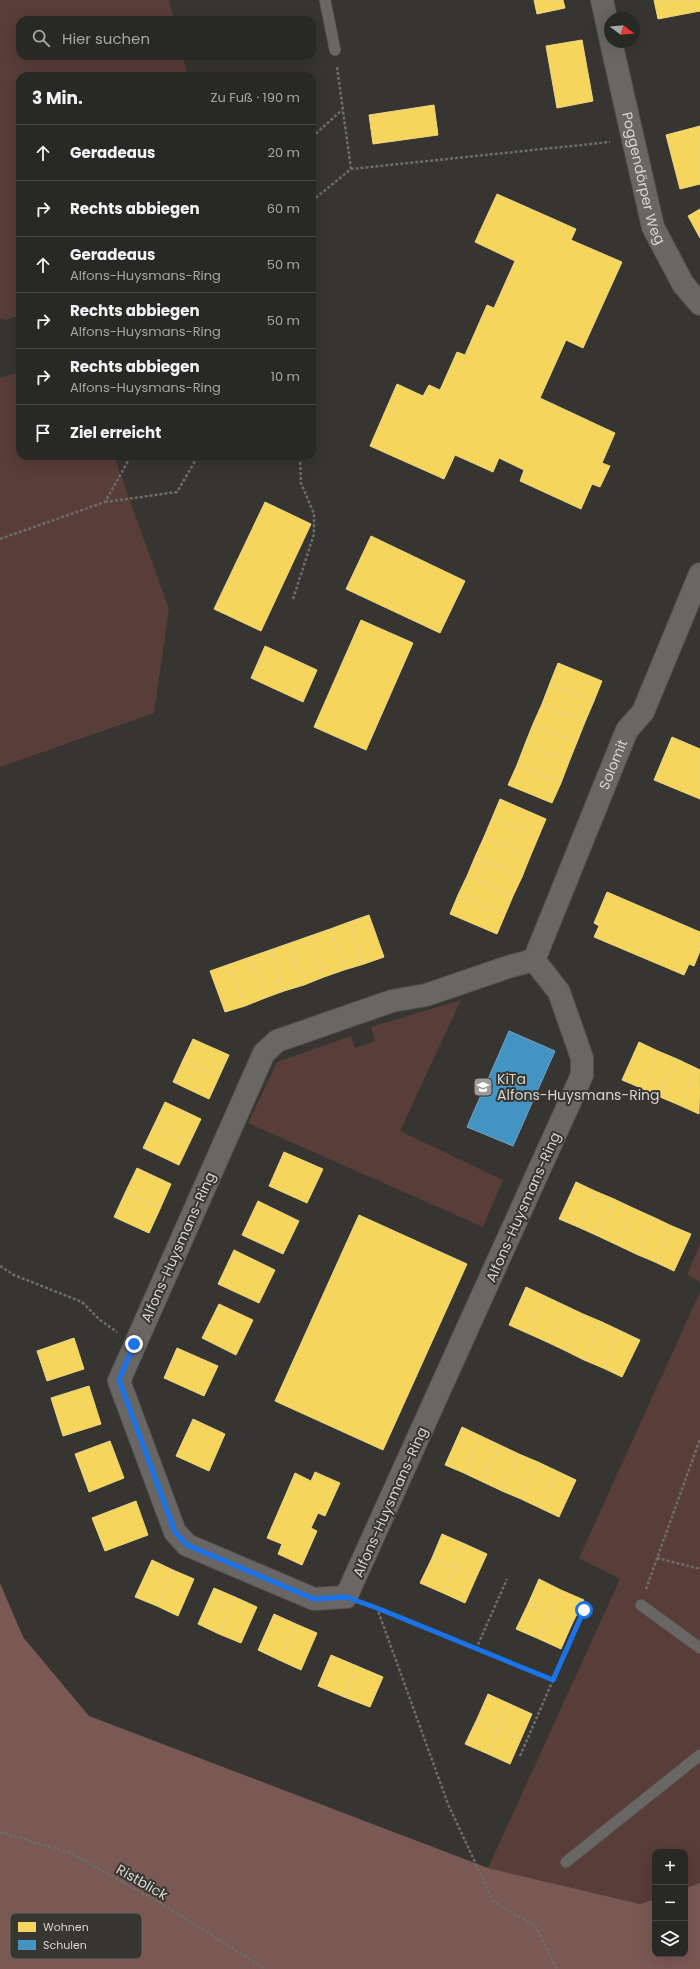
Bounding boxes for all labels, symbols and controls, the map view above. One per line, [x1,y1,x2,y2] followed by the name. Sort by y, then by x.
[604,12,640,48] north arrow
[16,16,316,60] search box
[30,27,52,49] icon: search
[62,28,150,49] text: Hier suchen
[32,86,83,110] text: 3 Min.
[210,88,300,107] text: Zu Fuß · 190 m
[617,110,670,248] street label: Poggendörper Weg
[32,142,54,164] icon: ahead
[70,142,155,163] text: Geradeaus
[267,143,300,162] text: 20 m
[32,198,54,220] icon: right
[70,198,200,219] text: Rechts abbiegen
[267,199,300,218] text: 60 m
[70,244,155,265] text: Geradeaus
[32,254,54,276] icon: ahead
[267,255,300,274] text: 50 m
[70,266,221,285] text: Alfons-Huysmans-Ring
[70,300,200,321] text: Rechts abbiegen
[32,310,54,332] icon: right
[267,311,300,330] text: 50 m
[70,322,221,341] text: Alfons-Huysmans-Ring
[70,356,200,377] text: Rechts abbiegen
[32,366,54,388] icon: right
[271,367,300,386] text: 10 m
[70,378,221,397] text: Alfons-Huysmans-Ring
[32,422,54,444] icon: arrive
[70,422,161,443] text: Ziel erreicht
[594,736,632,793] street label: Solomit
[497,1069,660,1105] place label: KiTa Alfons-Huysmans-Ring
[472,1076,494,1098] school or university icon: KiTa Alfons-Huysmans-Ring
[481,1129,565,1285] street label: Alfons-Huysmans-Ring
[136,1169,220,1325] street label: Alfons-Huysmans-Ring
[125,1335,143,1353] route end
[348,1424,432,1580] street label: Alfons-Huysmans-Ring
[575,1601,593,1619] route start
[652,1849,688,1957] map controls
[652,1849,688,1885] button: +
[113,1859,172,1905] street label: Ristblick
[652,1885,688,1921] button: −
[10,1913,142,1959] legend
[43,1919,89,1935] text: Wohnen
[652,1921,688,1957] button: layers
[43,1937,87,1953] text: Schulen

